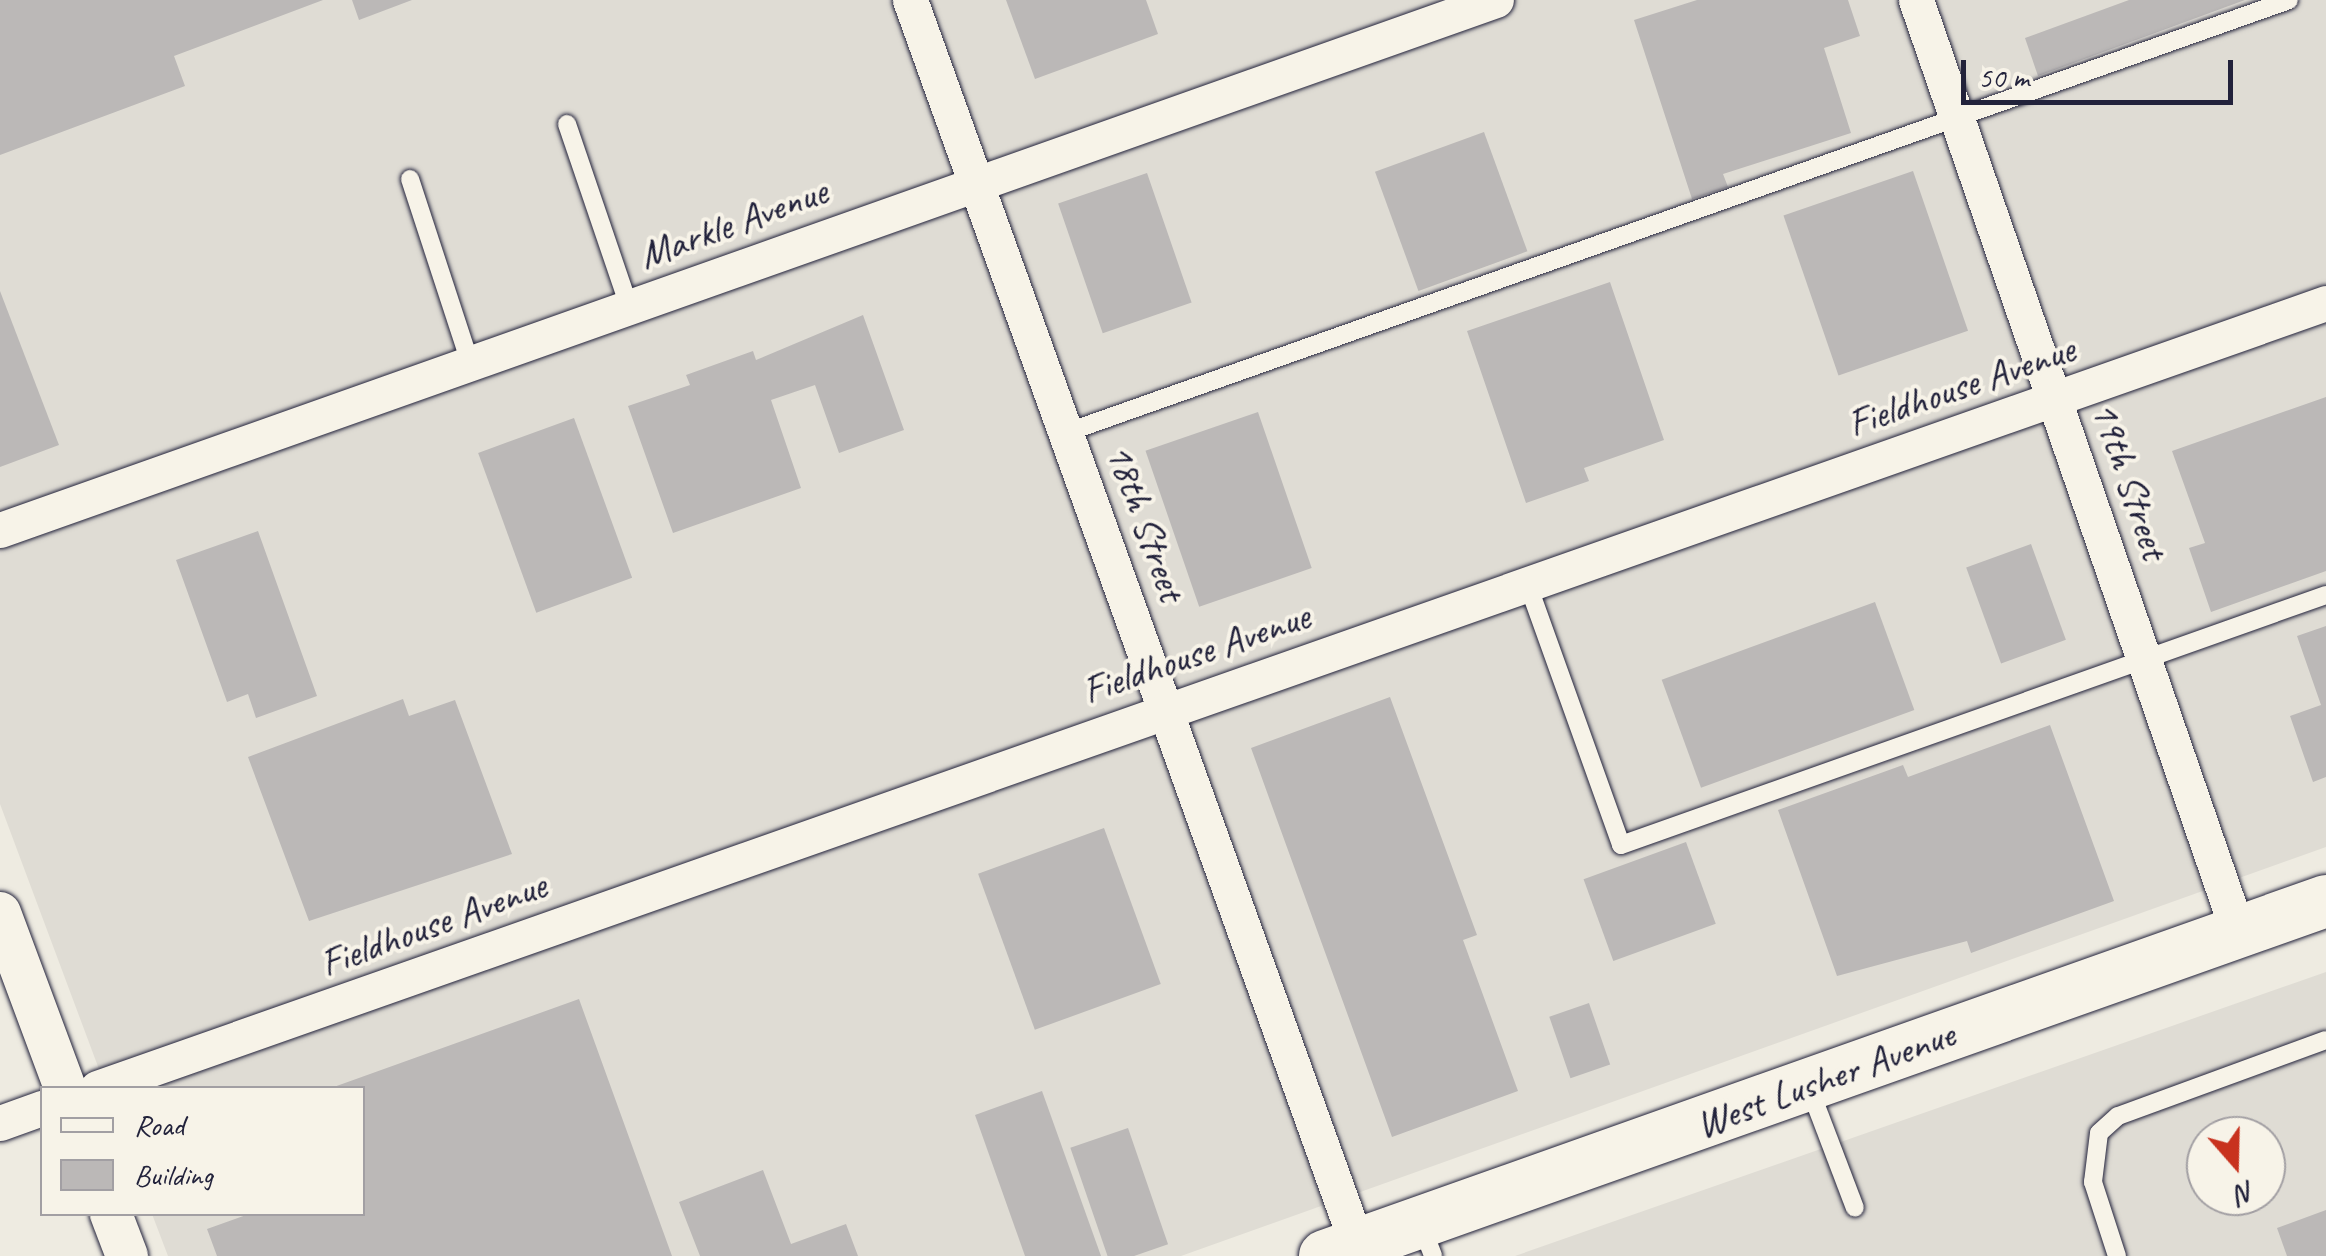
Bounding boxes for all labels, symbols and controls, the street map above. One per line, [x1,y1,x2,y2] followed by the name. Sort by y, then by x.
[1966,40,2238,102] scale bar
[1978,58,2029,96] text: 50 m
[632,167,834,279] street label: Markle Avenue
[1841,325,2081,447] street label: Fieldhouse Avenue
[2081,395,2179,565] street label: 19th Street
[1095,437,1197,607] street label: 18th Street
[1076,592,1316,714] street label: Fieldhouse Avenue
[314,861,552,987] street label: Fieldhouse Avenue
[1690,1010,1960,1148] street label: West Lusher Avenue
[40,1086,365,1216] legend
[134,1106,184,1144] text: Road
[2186,1116,2286,1216] north arrow
[134,1156,213,1194] text: Building
[2232,1173,2260,1212] text: N

